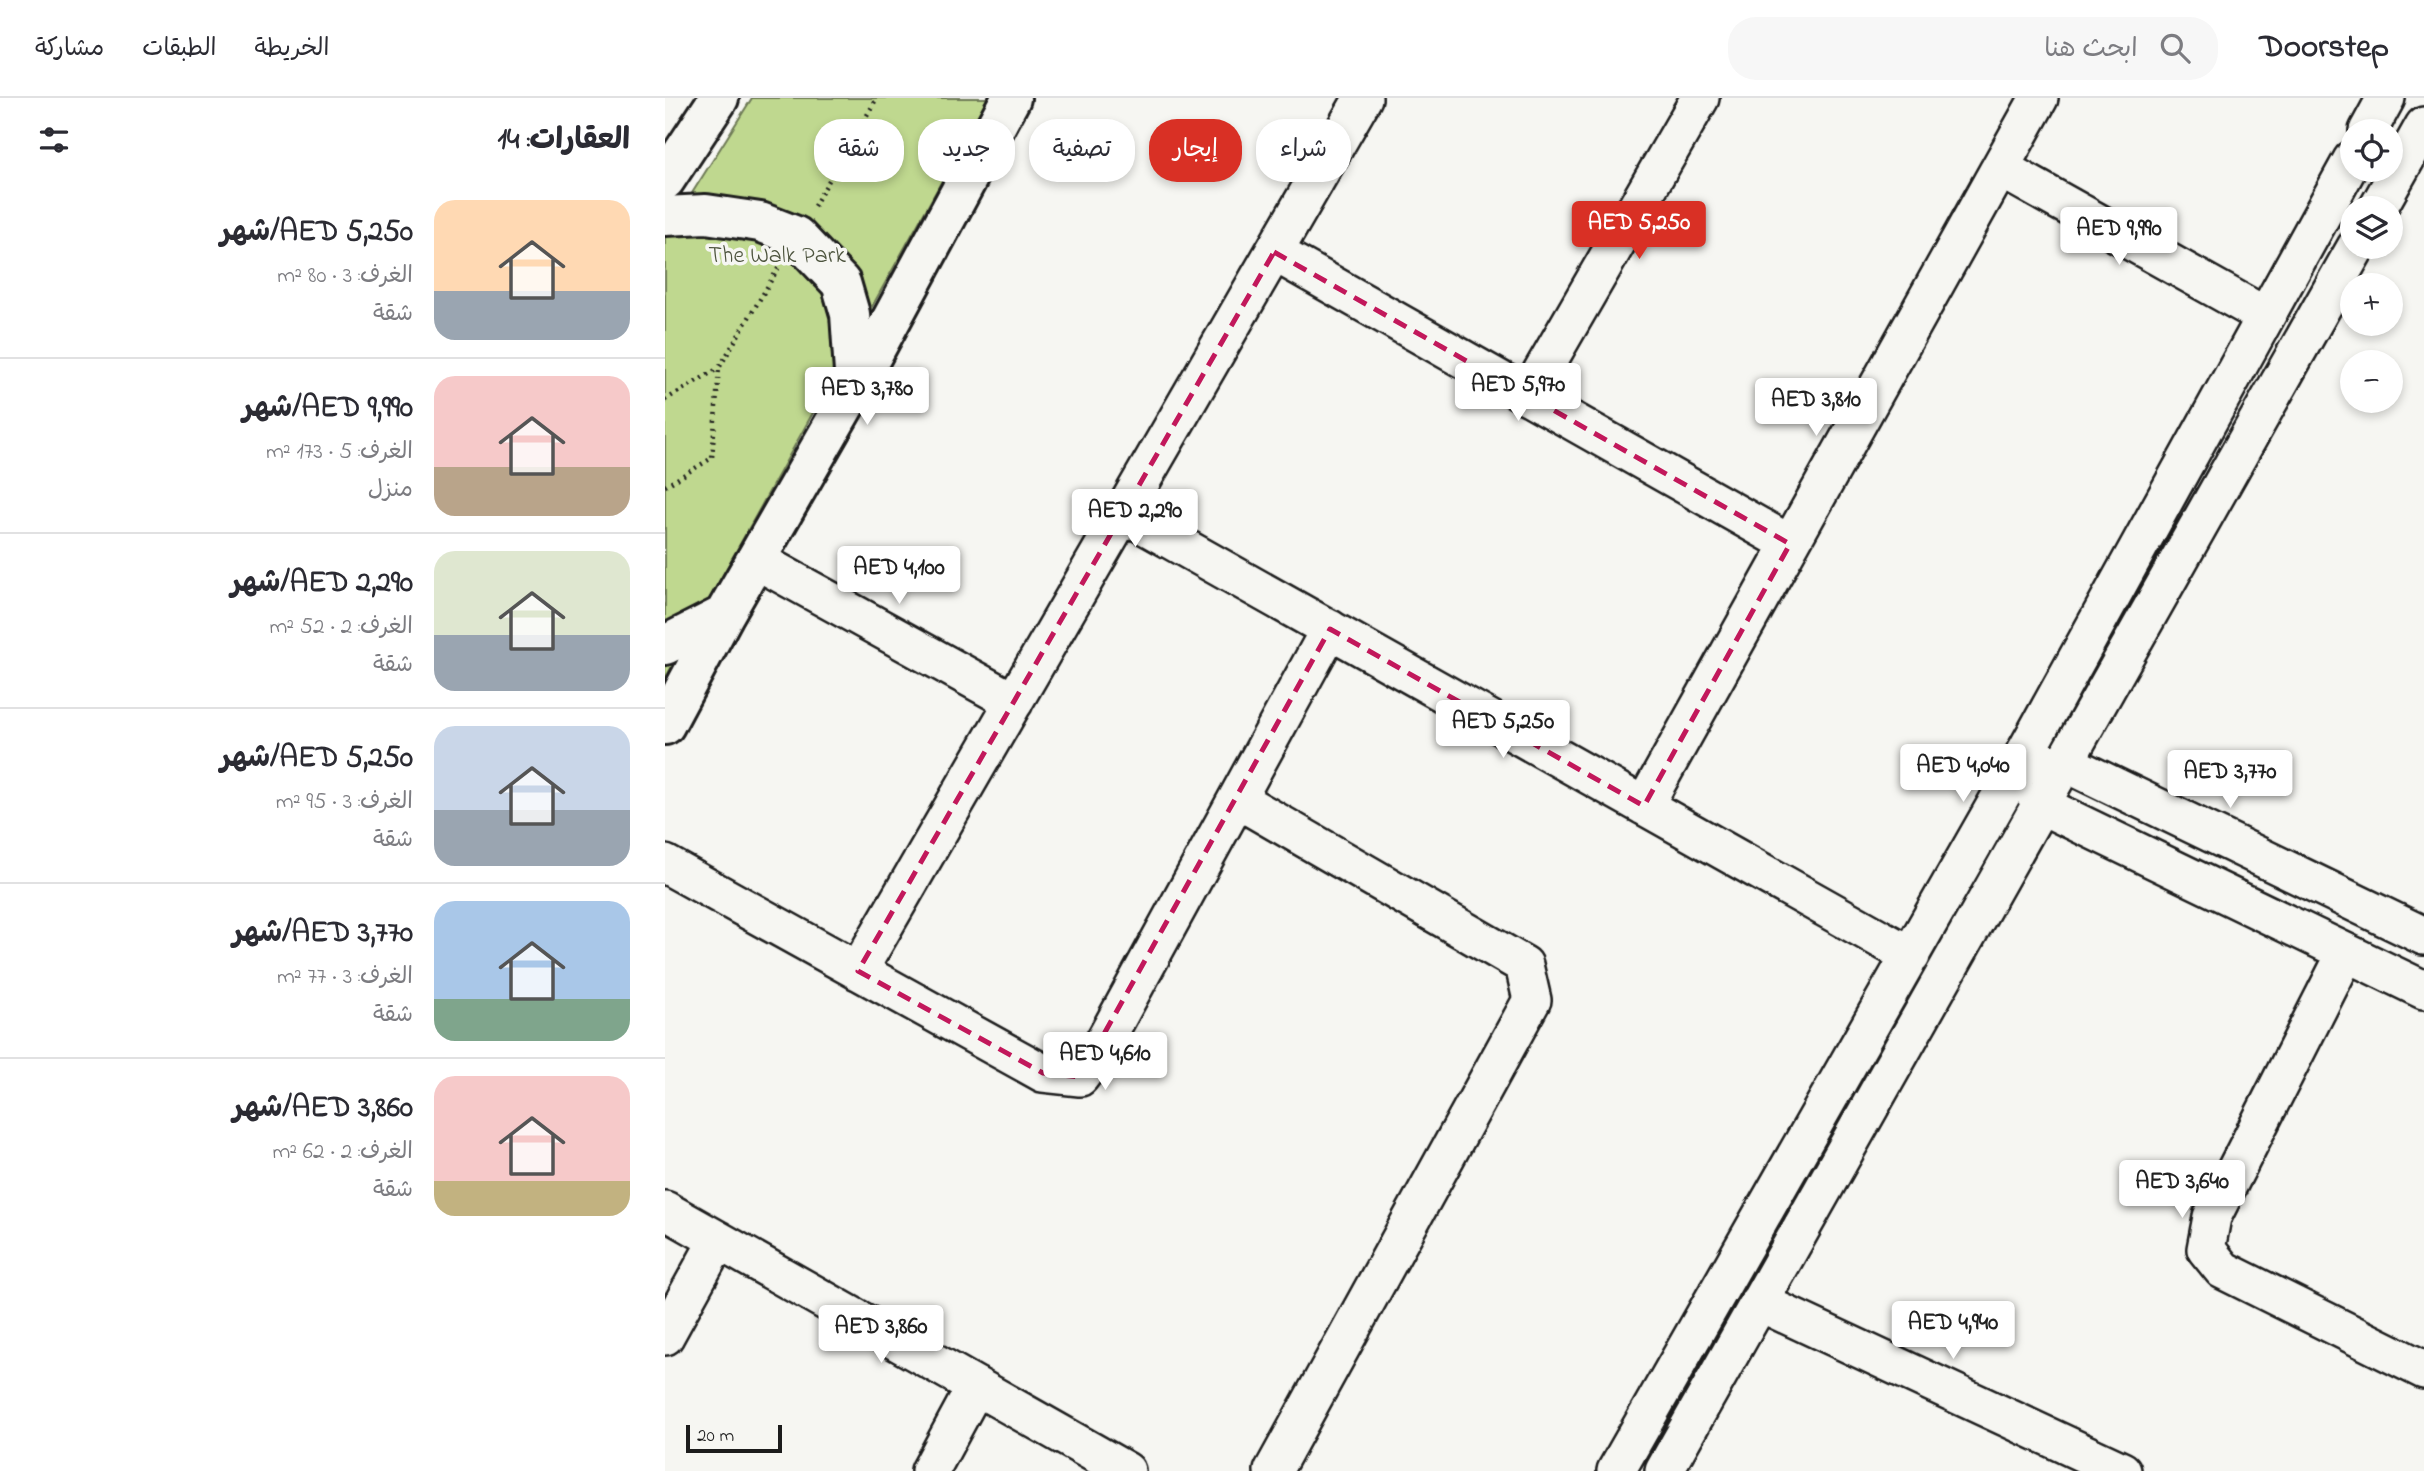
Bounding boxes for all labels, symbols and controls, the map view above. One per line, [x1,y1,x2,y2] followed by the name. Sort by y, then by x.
[1728,17,2218,80] search box
[2260,24,2389,72] text: Doorstep
[2156,29,2194,67] icon: search
[2044,31,2138,69] text: ابحث هنا
[35,32,104,67] text: مشاركة
[142,32,217,67] text: الطبقات
[255,32,329,67] text: الخريطة
[498,119,630,163] text: العقارات: 14
[814,119,904,182] chip: شقة
[918,119,1015,182] chip: جديد
[1029,119,1135,182] chip: تصفية
[1149,119,1242,182] chip: إيجار
[1256,119,1351,182] chip: شراء
[2340,119,2403,413] map controls
[2340,119,2403,182] button: locate
[35,121,73,159] icon: filters
[2340,196,2403,259] button: layers
[1559,202,1719,261] pin: AED 5,250
[1588,207,1690,240] text: AED 5,250
[2039,208,2199,267] pin: AED 9,990
[220,211,413,255] text: AED 5,250/شهر
[2076,213,2162,246] text: AED 9,990
[490,228,574,312] icon: home
[708,239,846,274] park label: The Walk Park
[277,260,413,293] text: الغرف: 3 · 80 m²
[2340,273,2403,336] button: +
[373,298,413,331] text: شقة
[2340,350,2403,413] button: −
[1438,364,1598,423] pin: AED 5,970
[787,368,947,427] pin: AED 3,780
[1471,369,1565,402] text: AED 5,970
[821,373,913,406] text: AED 3,780
[1736,378,1896,438] pin: AED 3,810
[1771,384,1861,417] text: AED 3,810
[242,387,413,431] text: AED 9,990/شهر
[490,404,574,488] icon: home
[266,436,413,469] text: الغرف: 5 · 173 m²
[368,474,413,507] text: منزل
[1055,490,1215,549] pin: AED 2,290
[1088,495,1182,528] text: AED 2,290
[819,546,979,606] pin: AED 4,100
[853,552,945,585] text: AED 4,100
[231,562,413,606] text: AED 2,290/شهر
[490,579,574,663] icon: home
[269,611,413,644] text: الغرف: 2 · 52 m²
[373,649,413,682] text: شقة
[1423,700,1583,760] pin: AED 5,250
[1452,706,1554,739] text: AED 5,250
[220,737,413,781] text: AED 5,250/شهر
[1883,744,2043,804] pin: AED 4,040
[1916,750,2010,783] text: AED 4,040
[2150,750,2310,810] pin: AED 3,770
[490,754,574,838] icon: home
[2183,756,2277,789] text: AED 3,770
[276,786,413,819] text: الغرف: 3 · 95 m²
[373,824,413,857] text: شقة
[232,912,413,956] text: AED 3,770/شهر
[490,929,574,1013] icon: home
[277,961,413,994] text: الغرف: 3 · 77 m²
[373,999,413,1032] text: شقة
[1025,1032,1185,1092] pin: AED 4,610
[1059,1038,1151,1071] text: AED 4,610
[233,1087,413,1131] text: AED 3,860/شهر
[490,1104,574,1188] icon: home
[272,1136,413,1169] text: الغرف: 2 · 62 m²
[2102,1160,2262,1220] pin: AED 3,640
[2135,1166,2229,1199] text: AED 3,640
[373,1174,413,1207] text: شقة
[1873,1302,2033,1361] pin: AED 4,940
[801,1306,961,1365] pin: AED 3,860
[1908,1307,1998,1340] text: AED 4,940
[835,1311,927,1344] text: AED 3,860
[686,1422,782,1454] scale bar
[697,1423,734,1450] text: 20 m

